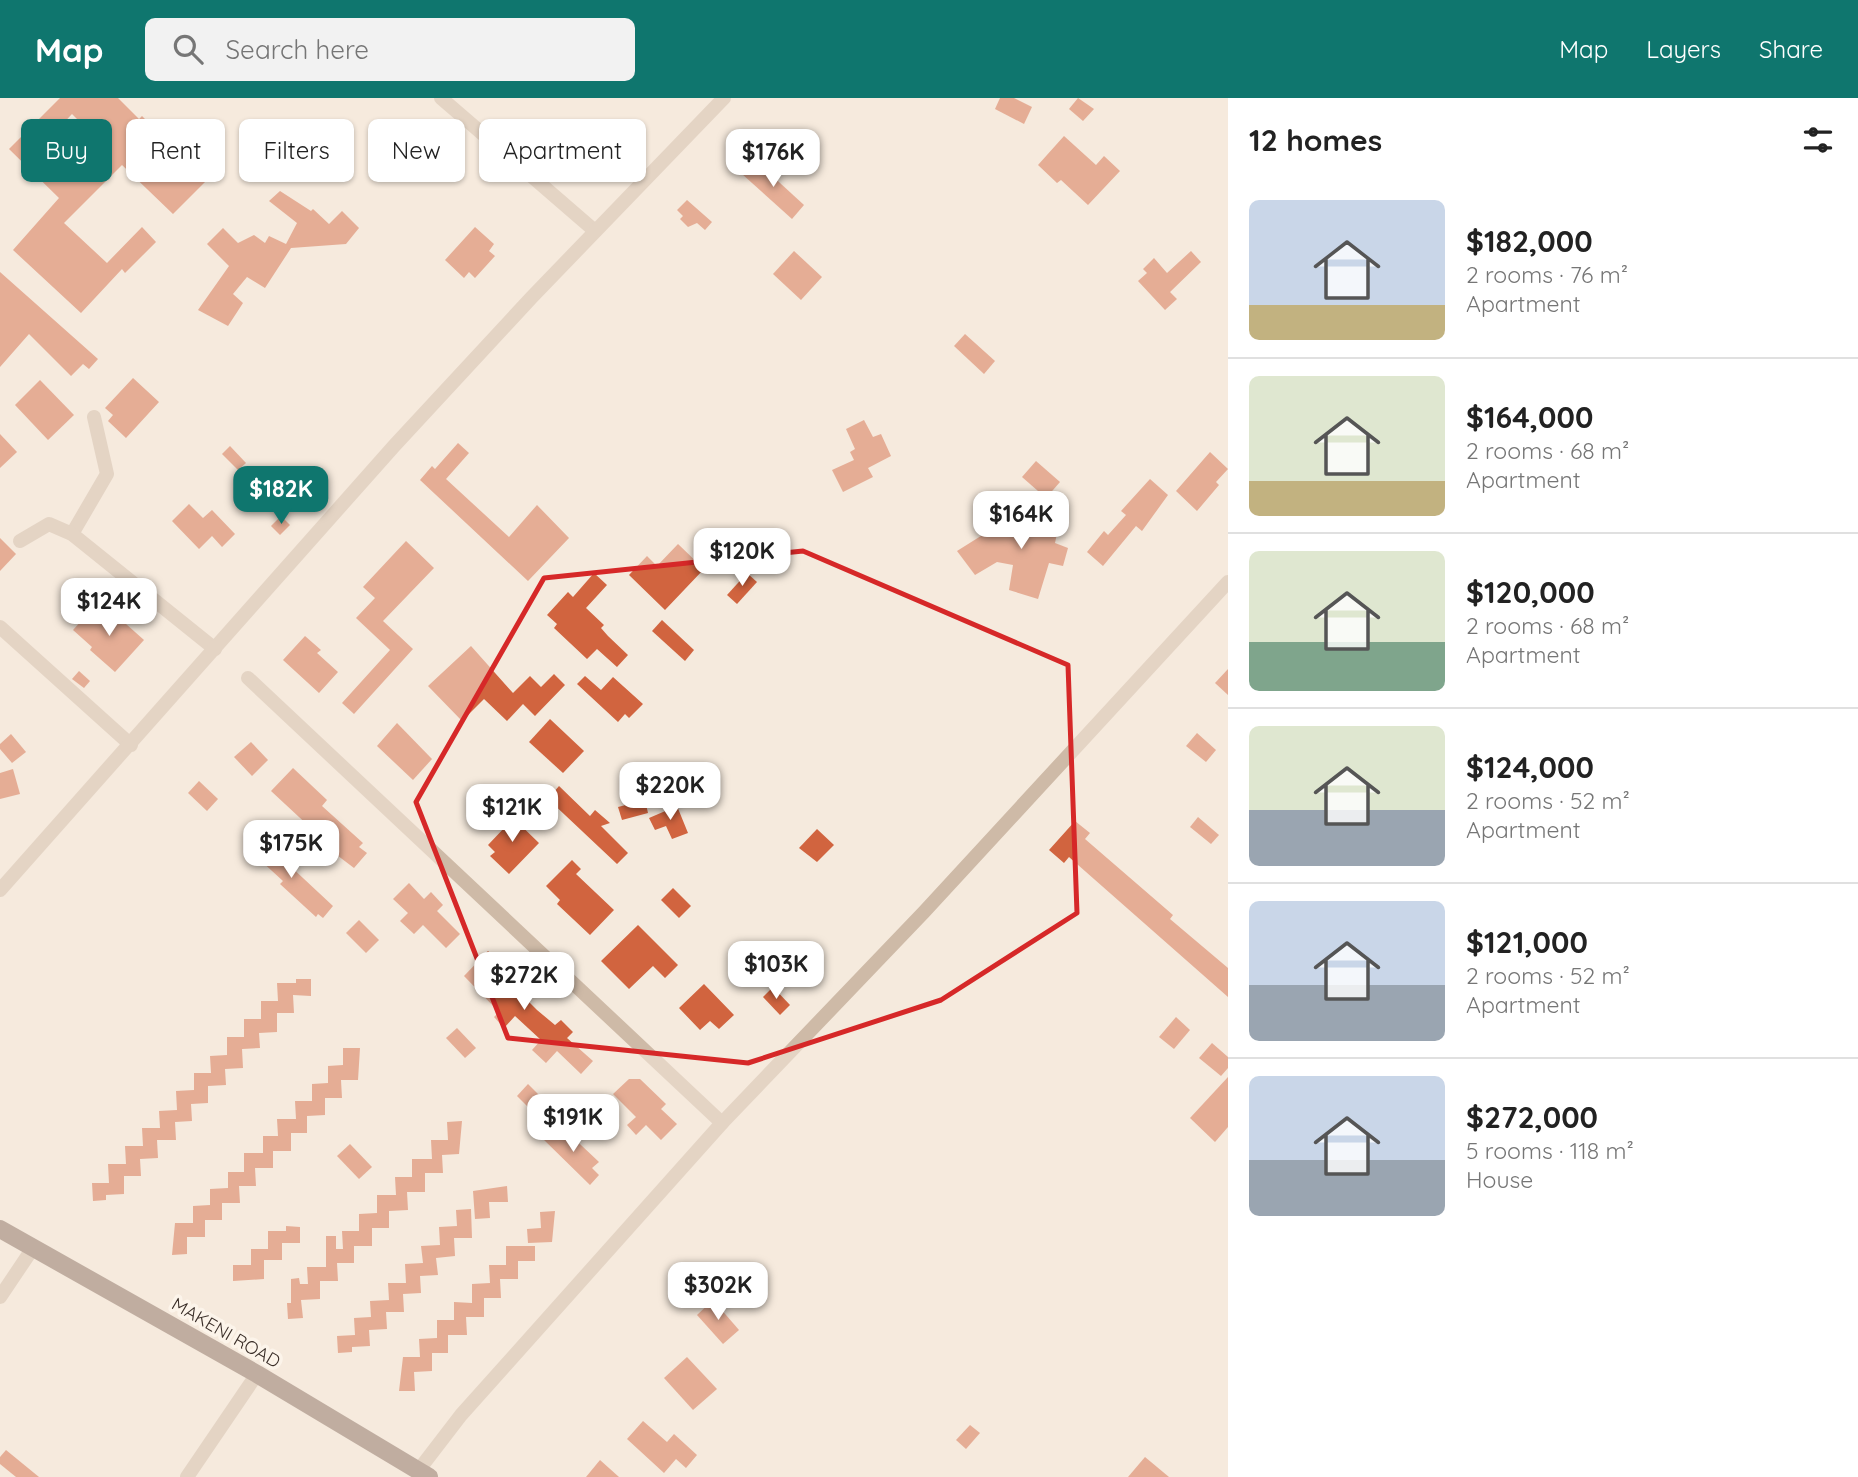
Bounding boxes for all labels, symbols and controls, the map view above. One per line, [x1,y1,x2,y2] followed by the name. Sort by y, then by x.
[145,18,635,81] search box
[35,29,103,70] text: Map
[169,30,207,68] icon: search
[225,33,369,66] text: Search here
[1559,34,1608,64] text: Map
[1646,34,1721,64] text: Layers
[1759,34,1823,64] text: Share
[21,119,112,182] chip: Buy
[126,119,225,182] chip: Rent
[239,119,354,182] chip: Filters
[368,119,465,182] chip: New
[479,119,646,182] chip: Apartment
[1249,121,1382,159] text: 12 homes
[1799,121,1837,159] icon: filters
[724,130,822,189] pin: $176K
[742,137,804,166] text: $176K
[1466,222,1593,260] text: $182,000
[1305,228,1389,312] icon: home
[1466,260,1628,289] text: 2 rooms · 76 m²
[1466,289,1580,318] text: Apartment
[1466,398,1593,436] text: $164,000
[1305,404,1389,488] icon: home
[1466,436,1629,465] text: 2 rooms · 68 m²
[1466,465,1580,494] text: Apartment
[232,466,330,526] pin: $182K
[249,474,313,503] text: $182K
[972,491,1070,551] pin: $164K
[989,499,1053,528] text: $164K
[693,528,791,588] pin: $120K
[710,536,774,565] text: $120K
[1466,573,1595,611] text: $120,000
[60,578,158,638] pin: $124K
[1305,579,1389,663] icon: home
[77,586,141,615] text: $124K
[1466,611,1629,640] text: 2 rooms · 68 m²
[1466,640,1580,669] text: Apartment
[1466,748,1594,786] text: $124,000
[1305,754,1389,838] icon: home
[621,762,719,822] pin: $220K
[635,770,705,799] text: $220K
[463,784,561,844] pin: $121K
[1466,786,1630,815] text: 2 rooms · 52 m²
[482,792,542,821] text: $121K
[1466,815,1580,844] text: Apartment
[242,820,340,880] pin: $175K
[259,828,323,857] text: $175K
[1466,923,1588,961] text: $121,000
[1305,929,1389,1013] icon: home
[727,942,825,1001] pin: $103K
[744,949,808,978] text: $103K
[475,953,573,1012] pin: $272K
[490,960,558,989] text: $272K
[1466,961,1630,990] text: 2 rooms · 52 m²
[1466,990,1580,1019] text: Apartment
[524,1094,622,1154] pin: $191K
[1466,1098,1598,1136] text: $272,000
[543,1102,603,1131] text: $191K
[1305,1104,1389,1188] icon: home
[1466,1136,1634,1165] text: 5 rooms · 118 m²
[1466,1165,1533,1194] text: House
[669,1262,767,1322] pin: $302K
[684,1270,752,1299] text: $302K
[168,1292,285,1373] street label: MAKENI ROAD

